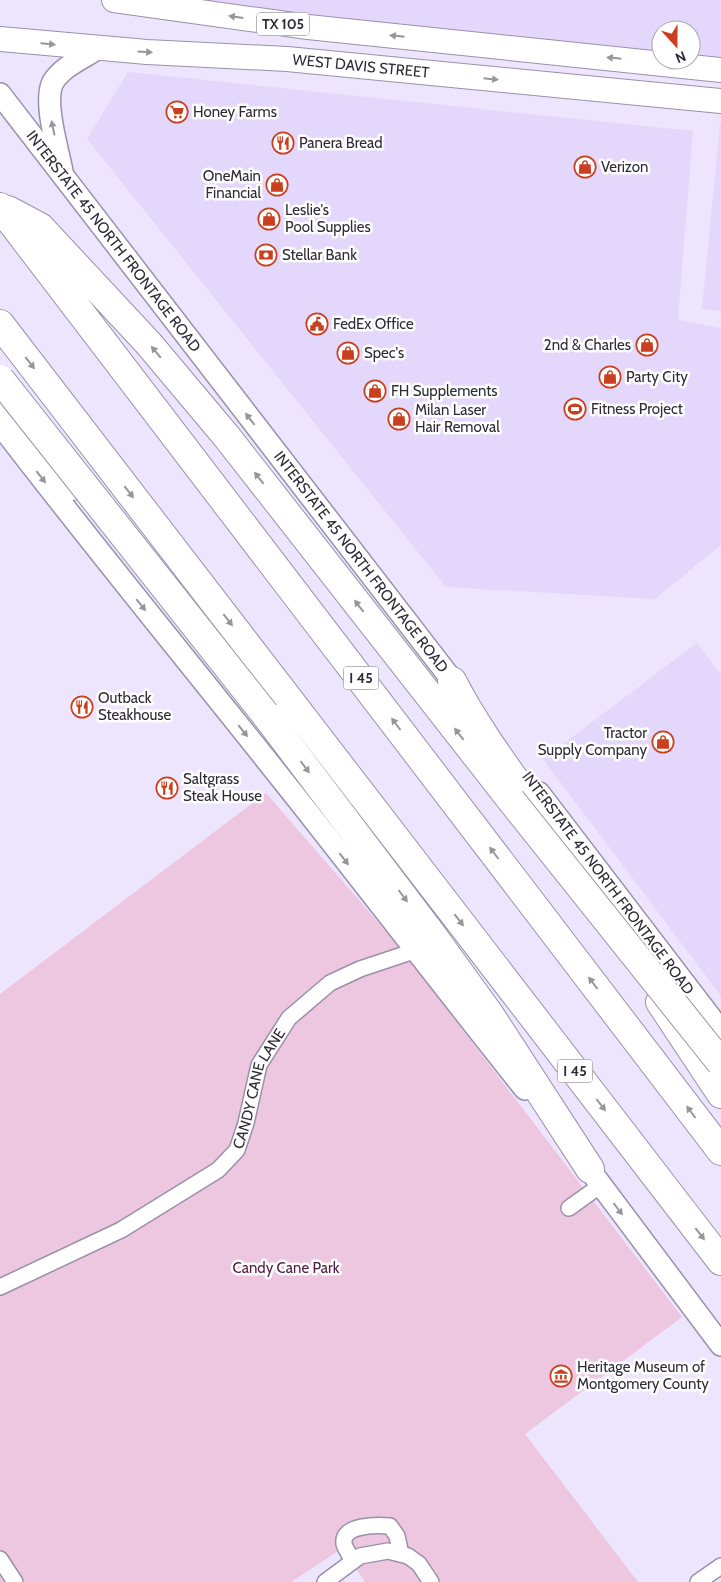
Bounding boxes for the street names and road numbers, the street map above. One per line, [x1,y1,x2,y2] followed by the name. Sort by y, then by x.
[257,12,309,36] road number: TX 105
[292,51,430,82] street label: WEST DAVIS STREET
[23,127,205,356] street label: INTERSTATE 45 NORTH FRONTAGE ROAD
[270,448,452,676] street label: INTERSTATE 45 NORTH FRONTAGE ROAD
[344,666,378,690] road number: I 45
[518,768,698,998] street label: INTERSTATE 45 NORTH FRONTAGE ROAD
[229,1025,289,1151] street label: CANDY CANE LANE
[558,1060,592,1082] road number: I 45

